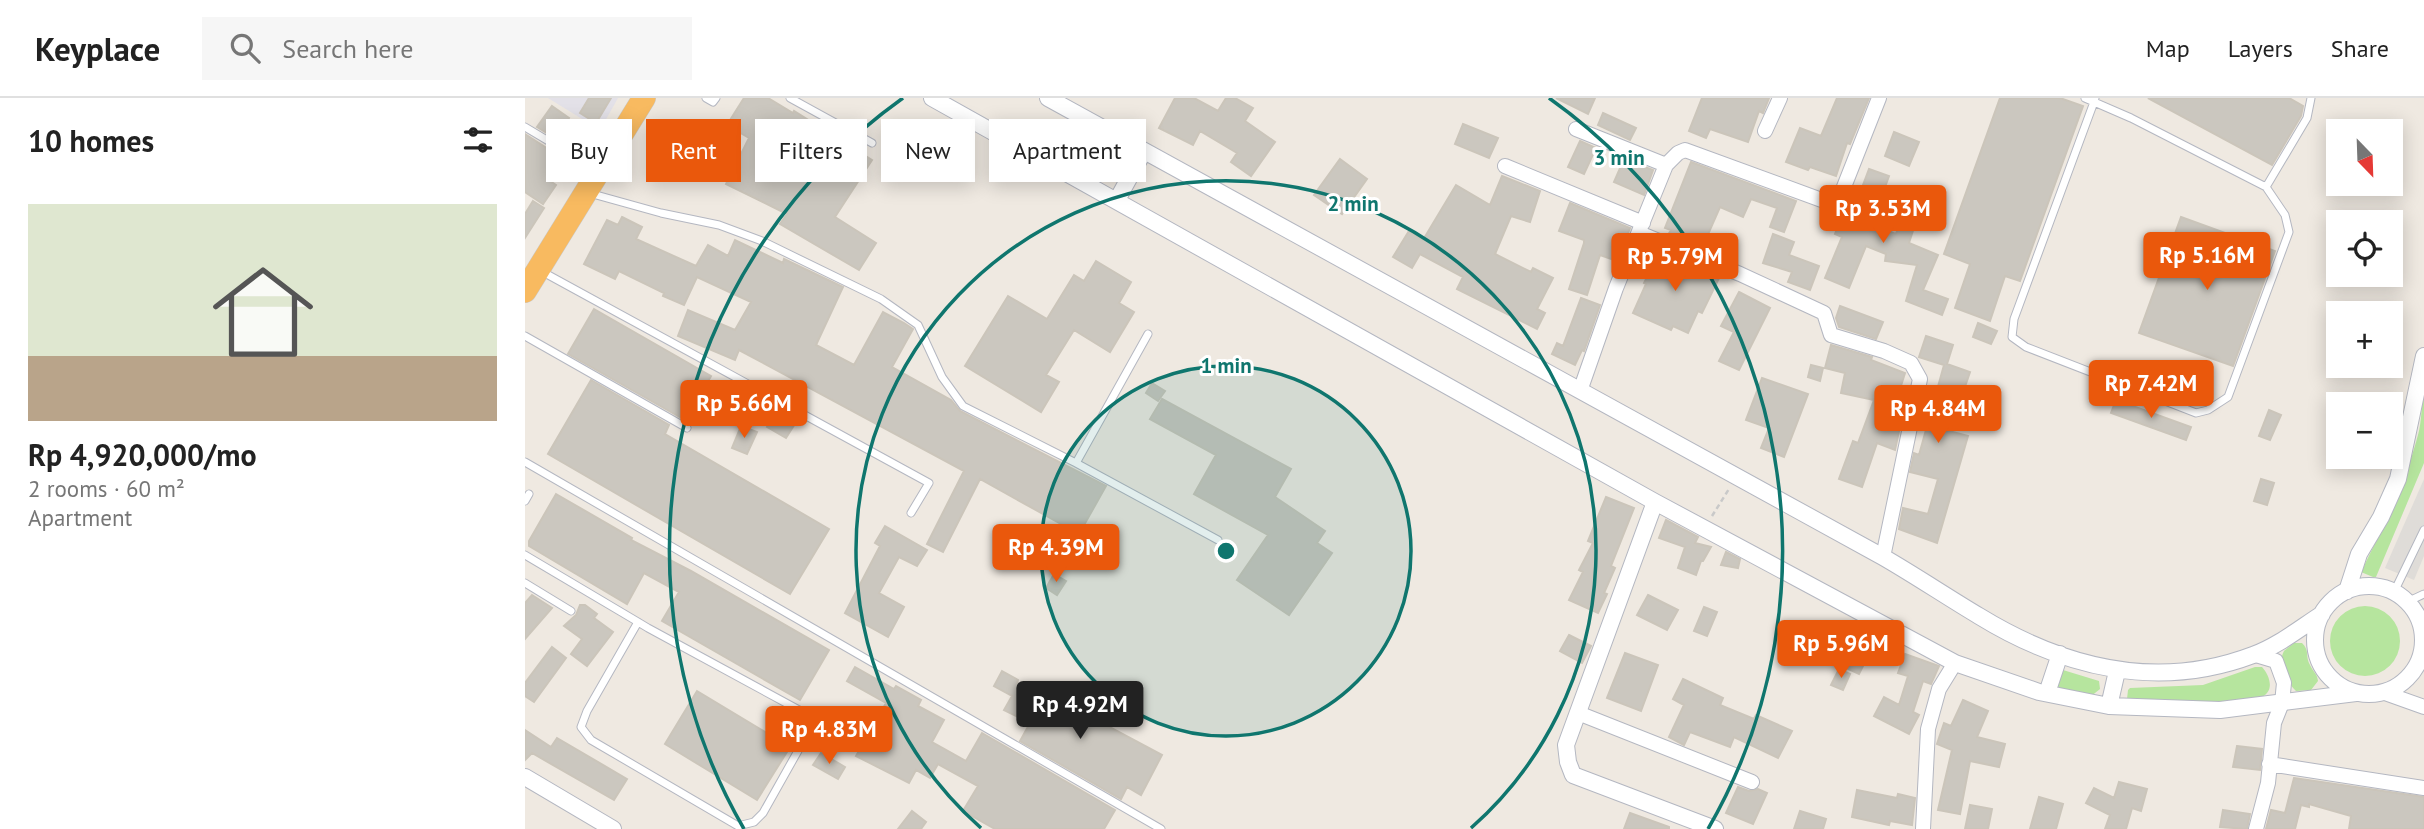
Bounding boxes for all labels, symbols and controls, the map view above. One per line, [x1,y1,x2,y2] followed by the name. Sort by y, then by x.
[202,17,692,80] search box
[35,27,160,70] text: Keyplace
[226,29,264,67] icon: search
[282,32,413,65] text: Search here
[2146,33,2190,64] text: Map
[2228,33,2293,64] text: Layers
[2331,33,2389,64] text: Share
[546,119,632,182] chip: Buy
[646,119,741,182] chip: Rent
[755,119,867,182] chip: Filters
[881,119,975,182] chip: New
[989,119,1146,182] chip: Apartment
[2326,119,2403,196] north arrow
[2326,119,2403,469] map controls
[28,121,154,160] text: 10 homes
[459,121,497,159] icon: filters
[1593,144,1645,171] text: 3 min
[1811,186,1955,245] pin: Rp 3.53M
[1327,190,1379,217] text: 2 min
[1835,193,1931,222] text: Rp 3.53M
[2326,210,2403,287] button: locate
[2135,232,2279,292] pin: Rp 5.16M
[1603,234,1747,293] pin: Rp 5.79M
[2159,240,2255,269] text: Rp 5.16M
[1627,241,1723,270] text: Rp 5.79M
[200,249,326,375] icon: home
[2326,301,2403,378] button: +
[1200,352,1252,379] text: 1 min
[2079,360,2223,420] pin: Rp 7.42M
[2105,368,2197,397] text: Rp 7.42M
[672,380,816,440] pin: Rp 5.66M
[1866,386,2010,445] pin: Rp 4.84M
[696,388,792,417] text: Rp 5.66M
[2326,392,2403,469] button: −
[1890,393,1986,422] text: Rp 4.84M
[28,435,257,474] text: Rp 4,920,000/mo
[28,474,185,503] text: 2 rooms · 60 m²
[28,503,132,532] text: Apartment
[984,524,1128,584] pin: Rp 4.39M
[1008,532,1104,561] text: Rp 4.39M
[1214,539,1238,563] centre of rings
[1769,620,1913,680] pin: Rp 5.96M
[1793,628,1889,657] text: Rp 5.96M
[1008,682,1152,741] pin: Rp 4.92M
[1032,689,1128,718] text: Rp 4.92M
[757,706,901,766] pin: Rp 4.83M
[781,714,877,743] text: Rp 4.83M

